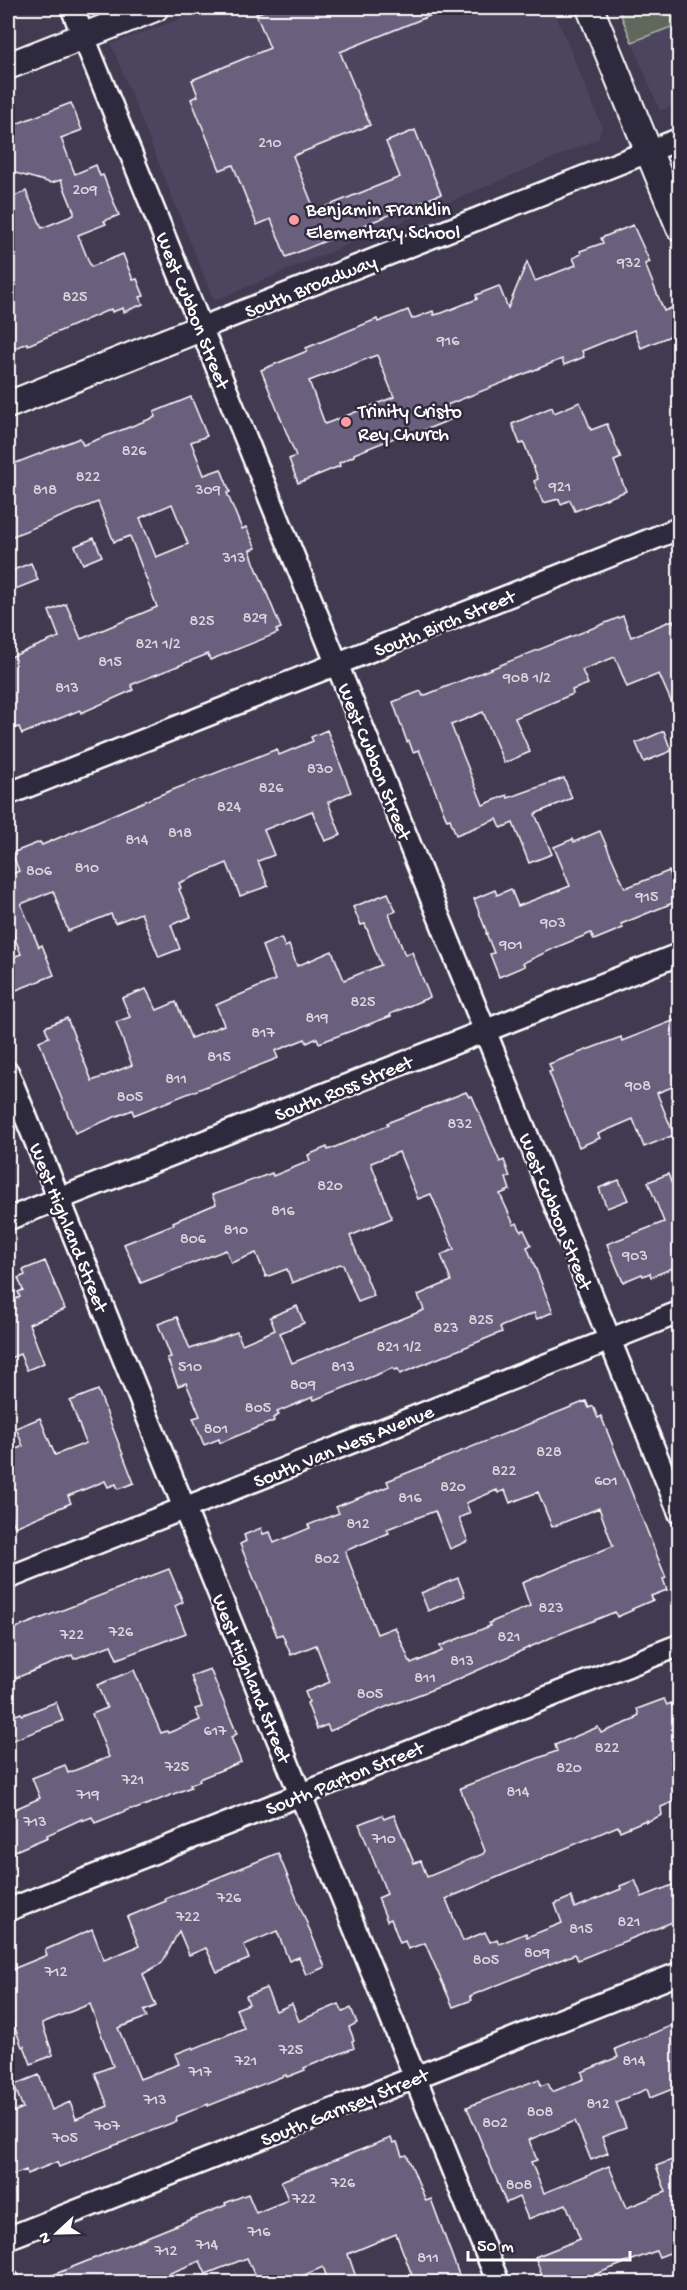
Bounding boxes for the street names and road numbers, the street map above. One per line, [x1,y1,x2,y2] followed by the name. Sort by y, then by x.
[149,230,233,395] street label: West Cubbon Street
[242,251,380,325] street label: South Broadway
[371,586,521,664] street label: South Birch Street
[331,681,415,846] street label: West Cubbon Street
[272,1051,418,1128] street label: South Ross Street
[512,1131,596,1296] street label: West Cubbon Street
[22,1140,112,1318] street label: West Highland Street
[251,1401,438,1495] street label: South Van Ness Avenue
[205,1591,295,1769] street label: West Highland Street
[263,1737,429,1822] street label: South Parton Street
[258,2064,434,2153] street label: South Garnsey Street

